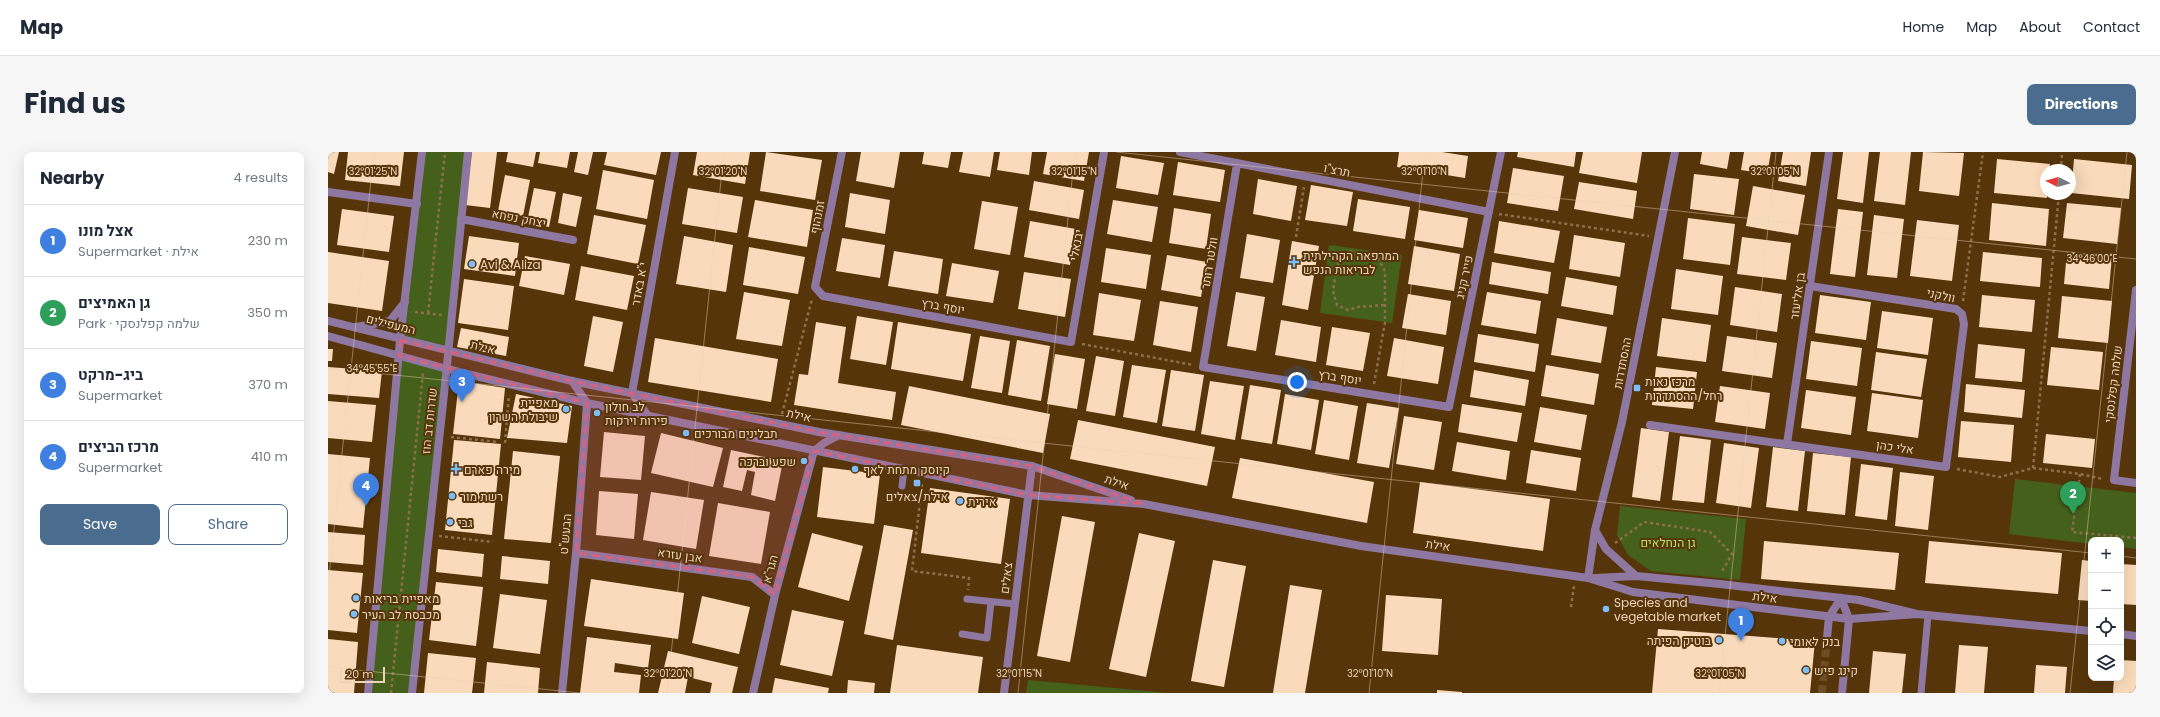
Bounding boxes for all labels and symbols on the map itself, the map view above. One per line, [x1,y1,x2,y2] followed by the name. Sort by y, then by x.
[1322,159,1352,181] street label: תרצ"ו
[349,164,397,179] text: 32°01'25"N
[699,164,747,179] text: 32°01'20"N
[1051,164,1097,179] text: 32°01'15"N
[1401,164,1447,179] text: 32°01'10"N
[1750,164,1800,179] text: 32°01'05"N
[2040,164,2076,200] north arrow
[805,199,829,235] street label: זמנהוף
[490,204,548,232] street label: יצחק נפחא
[1065,228,1087,262] street label: יבנאלי
[1196,236,1222,290] street label: וולטר רותר
[1303,247,1399,278] place label: המרפאה הקהילתית לבריאות הנפש
[2066,251,2118,266] text: 34°46'00"E
[1451,254,1477,300] street label: פייר קניג
[480,256,541,273] place label: Avi & Aliza
[1288,256,1300,268] marker: המרפאה הקהילתית לבריאות הנפש
[467,259,477,269] marker: Avi & Aliza
[627,261,651,307] street label: י"א באדר
[1785,271,1809,321] street label: בן אליעזר
[1925,284,1957,306] street label: וולקני
[920,294,966,318] street label: יוסף ברץ
[365,310,417,338] street label: המעפילים
[469,336,497,358] street label: אילת
[1609,336,1635,390] street label: ההסתדרות
[2100,344,2126,424] street label: שלמה קפלנסקי
[346,361,398,376] text: 34°45'55"E
[1317,365,1363,389] street label: יוסף ברץ
[449,369,475,402] pin: 3
[1287,372,1307,392] your location
[1645,373,1722,404] place label: מרכז נאות רחל/ההסתדרות
[1632,383,1642,393] marker: מרכז נאות רחל/ההסתדרות
[417,387,441,455] street label: שדרות דב הוז
[489,394,558,425] place label: מאפיית שיבולת השרון
[605,398,668,429] place label: לב חולון פירות וירקות
[561,404,571,414] marker: מאפיית שיבולת השרון
[785,404,813,426] street label: אילת
[592,408,602,418] marker: לב חולון פירות וירקות
[694,425,777,442] place label: תבלינים מבורכים
[681,428,691,438] marker: תבלינים מבורכים
[1875,436,1915,458] street label: אלי כהן
[740,453,796,470] place label: שפע וברכה
[799,456,809,466] marker: שפע וברכה
[464,461,520,478] place label: מירה פארם
[863,461,950,478] place label: קיוסק מתחת לאף
[451,464,461,474] marker: מירה פארם
[850,464,860,474] marker: קיוסק מתחת לאף
[1102,470,1132,494] street label: אילת
[353,473,379,506] pin: 4
[912,478,922,488] marker: אילת/צאלים
[2060,481,2086,514] pin: 2
[460,488,503,505] place label: רשת מור
[886,488,948,505] place label: אילת/צאלים
[447,491,457,501] marker: רשת מור
[968,493,997,510] place label: אירית
[955,496,965,506] marker: אירית
[555,513,575,555] street label: הבעש"ט
[458,514,473,531] place label: גבי
[445,517,455,527] marker: גבי
[1640,534,1696,551] park label: גן הנחלאים
[1424,535,1452,555] street label: אילת
[656,543,704,567] street label: אבן עזרא
[758,553,782,585] street label: הגר"א
[996,561,1016,595] street label: צאלים
[1752,587,1779,607] street label: אילת
[364,590,439,607] place label: מאפיית בריאות
[351,593,361,603] marker: מאפיית בריאות
[1614,594,1721,625] place label: Species and vegetable market
[1601,604,1611,614] marker: Species and vegetable market
[362,606,440,623] place label: מכבסת לב העיר
[1728,608,1754,641] pin: 1
[349,609,359,619] marker: מכבסת לב העיר
[1647,632,1712,649] place label: בוטיק הפיתה
[1790,633,1841,650] place label: בנק לאומי
[1714,635,1724,645] marker: בוטיק הפיתה
[1777,636,1787,646] marker: בנק לאומי
[1814,662,1858,679] place label: קינג פיש
[340,665,385,684] scale bar
[1801,665,1811,675] marker: קינג פיש
[644,666,692,681] text: 32°01'20"N
[996,666,1042,681] text: 32°01'15"N
[1347,666,1393,681] text: 32°01'10"N
[1695,666,1745,681] text: 32°01'05"N

